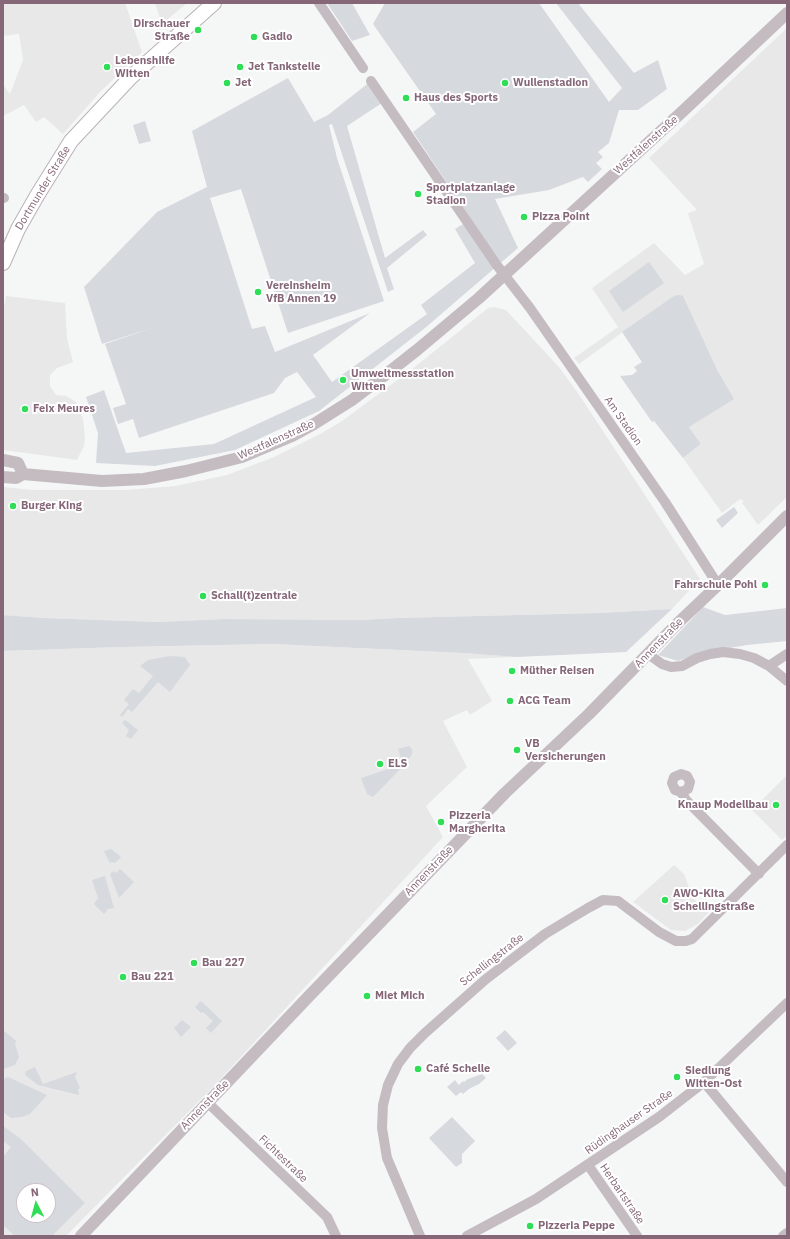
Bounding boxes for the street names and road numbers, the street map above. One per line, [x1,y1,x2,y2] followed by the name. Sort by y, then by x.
[611,113,681,177] street label: Westfalenstraße
[13,144,73,232] street label: Dortmunder Straße
[601,394,645,448] street label: Am Stadion
[236,417,316,463] street label: Westfalenstraße
[632,615,686,671] street label: Annenstraße
[402,843,456,899] street label: Annenstraße
[458,931,526,989] street label: Schellingstraße
[178,1077,232,1133] street label: Annenstraße
[583,1087,675,1157] street label: Rüdinghauser Straße
[256,1133,310,1185] street label: Fichtestraße
[597,1161,647,1227] street label: Herbartstraße

